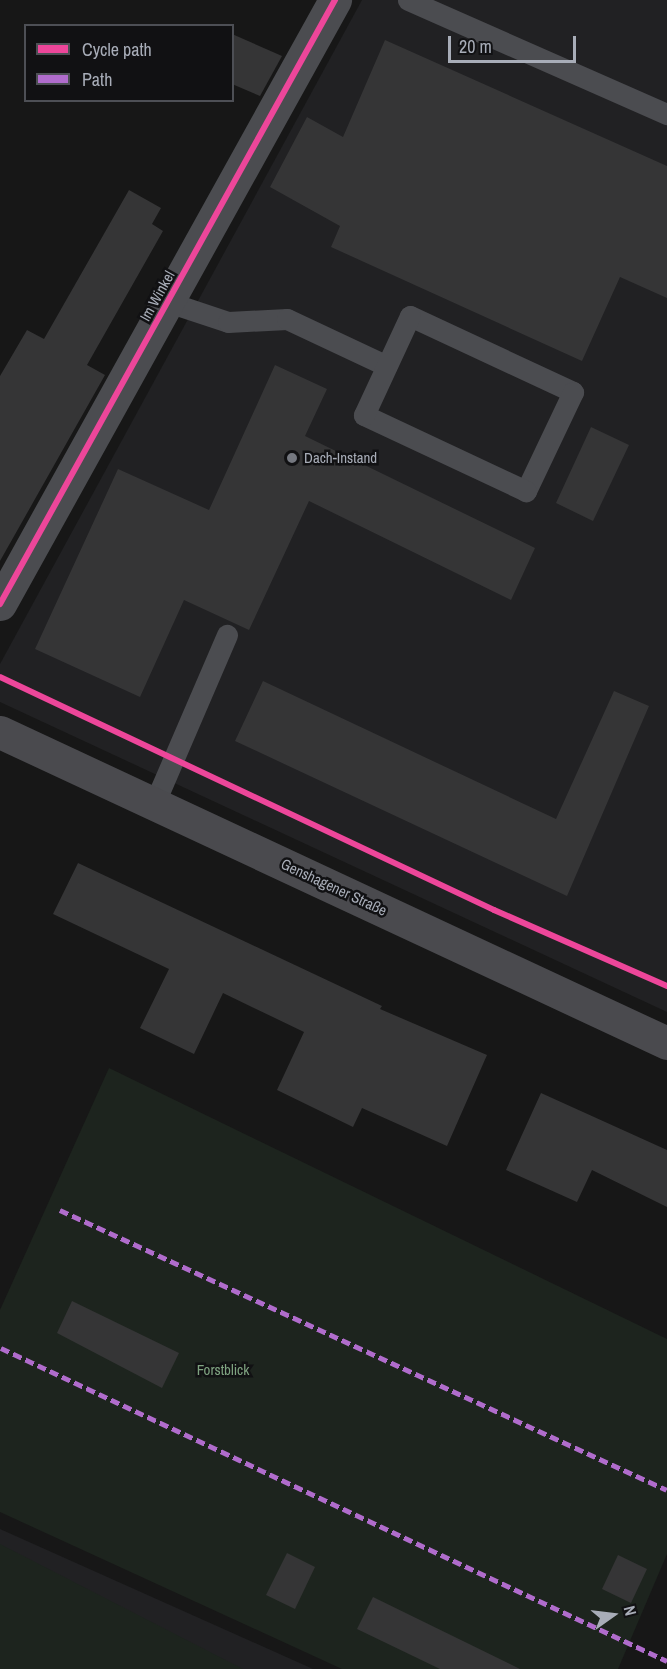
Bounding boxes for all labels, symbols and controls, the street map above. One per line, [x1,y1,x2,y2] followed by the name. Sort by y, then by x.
[24,24,234,102] legend
[451,24,578,62] scale bar
[459,34,492,59] text: 20 m
[82,37,152,62] text: Cycle path
[82,67,112,92] text: Path
[136,268,178,324] street label: Im Winkel
[304,449,377,467] place label: Dach-Instand
[285,451,299,465] marker: Dach-Instand
[278,855,390,919] street label: Genshagener Straße
[197,1361,249,1379] park label: Forstblick
[583,1585,643,1645] north arrow
[619,1603,642,1618] text: N

